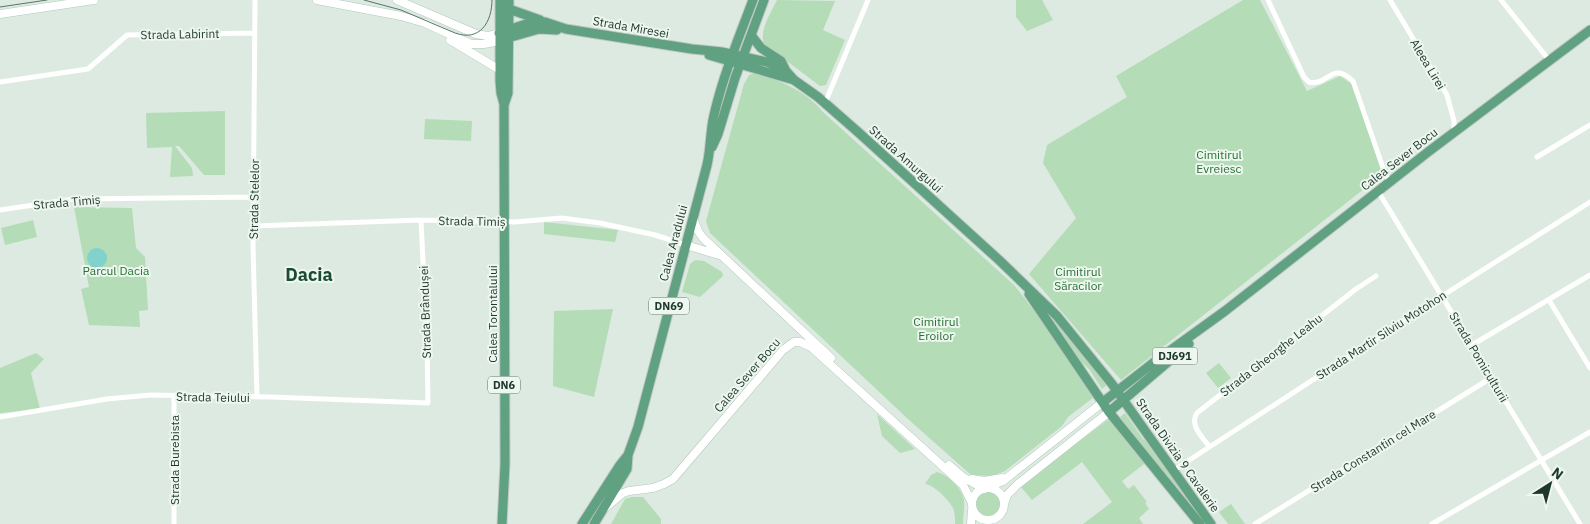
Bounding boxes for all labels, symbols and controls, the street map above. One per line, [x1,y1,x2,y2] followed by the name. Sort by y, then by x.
[592,13,670,41] street label: Strada Miresei
[140,26,220,42] street label: Strada Labirint
[1407,36,1449,92] street label: Aleea Lirei
[866,122,946,196] street label: Strada Amurgului
[1358,124,1440,194] street label: Calea Sever Bocu
[1196,147,1242,176] park label: Cimitirul Evreiesc
[246,158,262,239] street label: Strada Stelelor
[33,192,101,212] street label: Strada Timiș
[656,203,690,283] street label: Calea Aradului
[438,213,506,229] street label: Strada Timiș
[83,263,150,278] park label: Parcul Dacia
[285,263,333,286] district label: Dacia
[1054,264,1102,293] park label: Cimitirul Săracilor
[416,265,434,359] street label: Strada Brândușei
[485,265,500,363] street label: Calea Torontalului
[1313,287,1449,383] street label: Strada Martir Silviu Motohon
[649,298,689,314] road number: DN69
[1446,309,1512,405] street label: Strada Pomiculturii
[1217,310,1325,400] street label: Strada Gheorghe Leahu
[913,314,959,343] park label: Cimitirul Eroilor
[711,335,783,415] street label: Calea Sever Bocu
[1152,348,1198,364] road number: DJ691
[488,376,520,394] road number: DN6
[176,389,250,405] street label: Strada Teiului
[1133,395,1223,515] street label: Strada Divizia 9 Cavalerie
[1308,406,1439,496] street label: Strada Constantin cel Mare
[167,414,182,505] street label: Strada Burebista
[1525,459,1575,509] north arrow
[1548,463,1567,484] text: N

